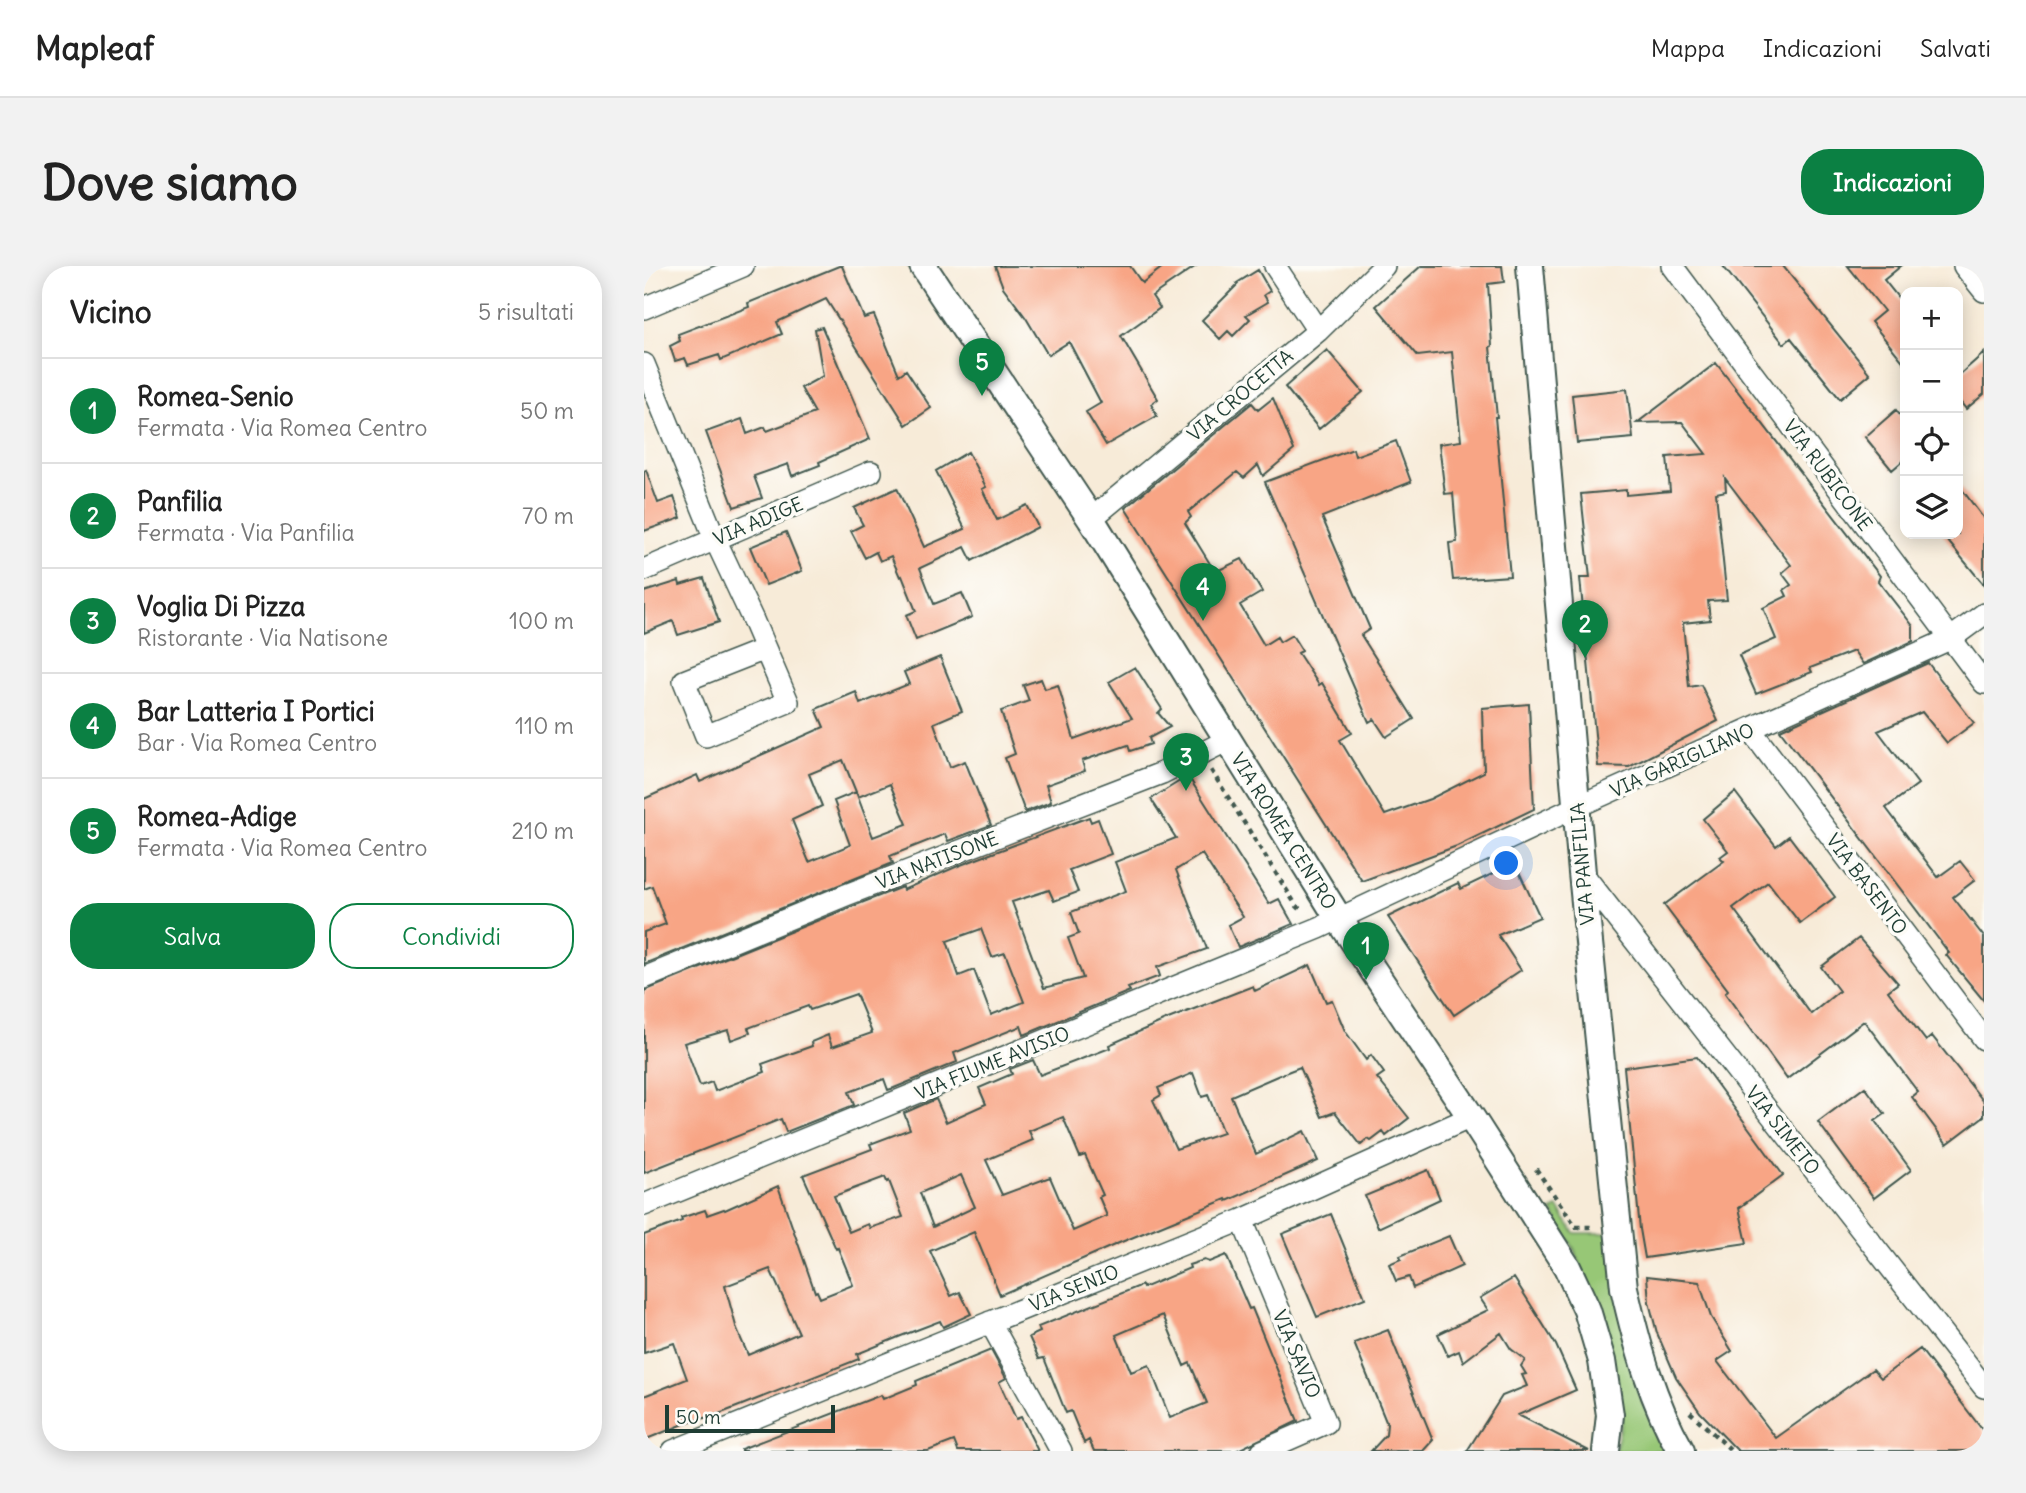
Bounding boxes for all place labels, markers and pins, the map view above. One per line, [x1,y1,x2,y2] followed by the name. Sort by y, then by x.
[959,338,1005,396] pin: 5
[1180,563,1226,621] pin: 4
[1562,600,1608,658] pin: 2
[1163,733,1209,791] pin: 3
[1343,922,1389,980] pin: 1

